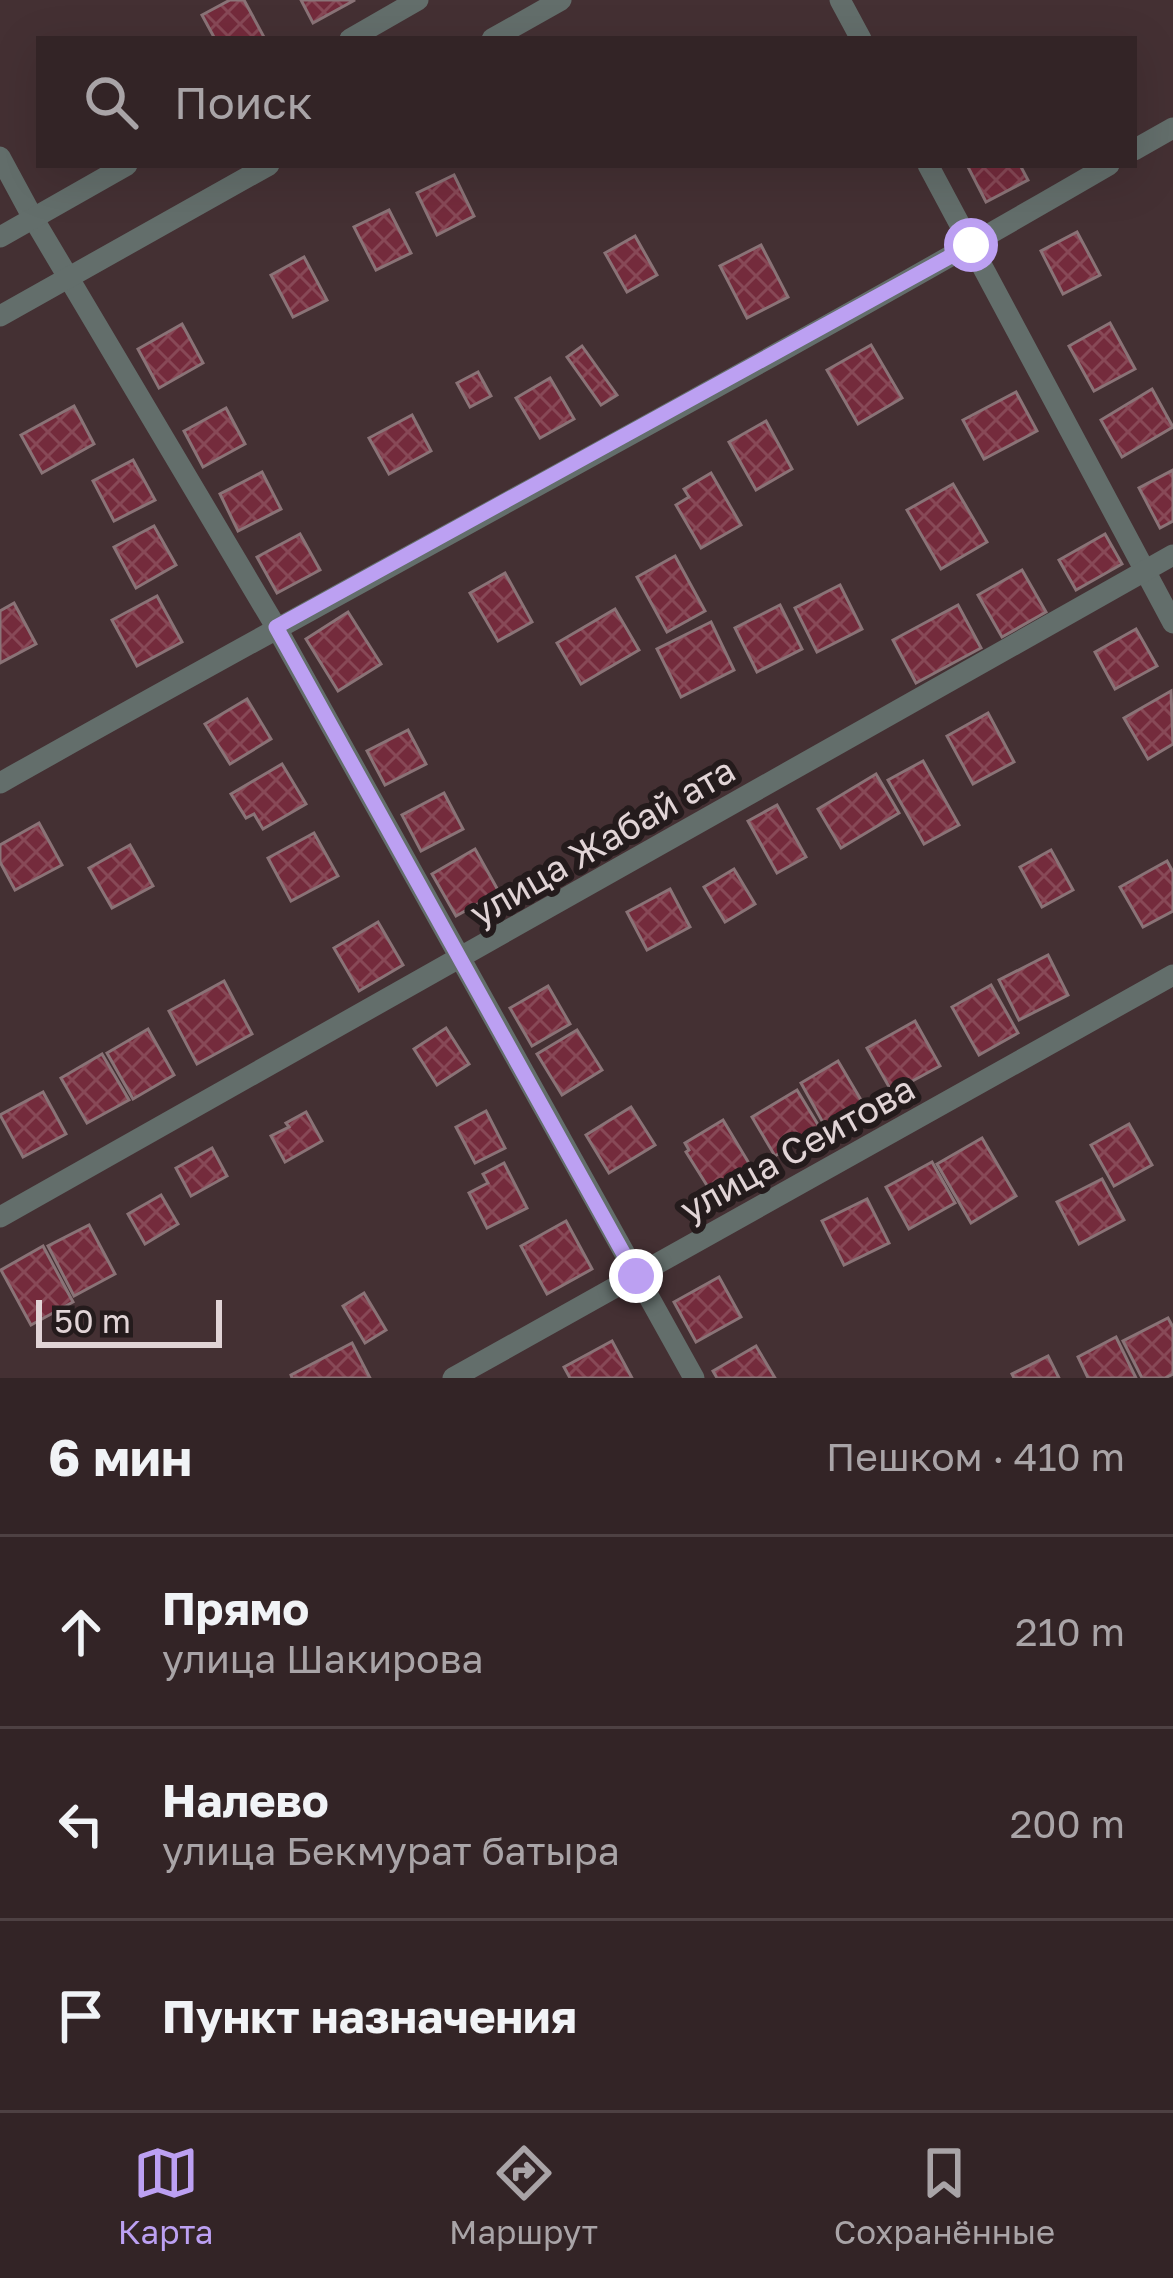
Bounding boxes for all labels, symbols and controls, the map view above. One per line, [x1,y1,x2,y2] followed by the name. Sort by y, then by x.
[36,36,1137,168] search box
[78,69,144,135] icon: search
[174,75,313,129] text: Поиск
[944,218,998,272] route start
[462,748,742,934] street label: улица Жабай ата
[672,1066,922,1230] street label: улица Сеитова
[609,1249,663,1303] route end
[36,1294,222,1347] scale bar
[54,1301,131,1340] text: 50 m
[48,1426,192,1487] text: 6 мин
[826,1433,1125,1480] text: Пешком · 410 m
[162,1581,309,1635] text: Прямо
[48,1599,114,1665] icon: ahead
[1015,1608,1125,1655] text: 210 m
[162,1635,484,1682] text: улица Шакирова
[162,1773,329,1827] text: Налево
[48,1791,114,1857] icon: left
[1010,1800,1125,1847] text: 200 m
[162,1827,620,1874] text: улица Бекмурат батыра
[48,1983,114,2049] icon: arrive
[162,1989,577,2043] text: Пункт назначения
[118,2140,213,2251] tab: Карта
[449,2140,598,2251] tab: Маршрут
[834,2140,1055,2251] tab: Сохранённые

